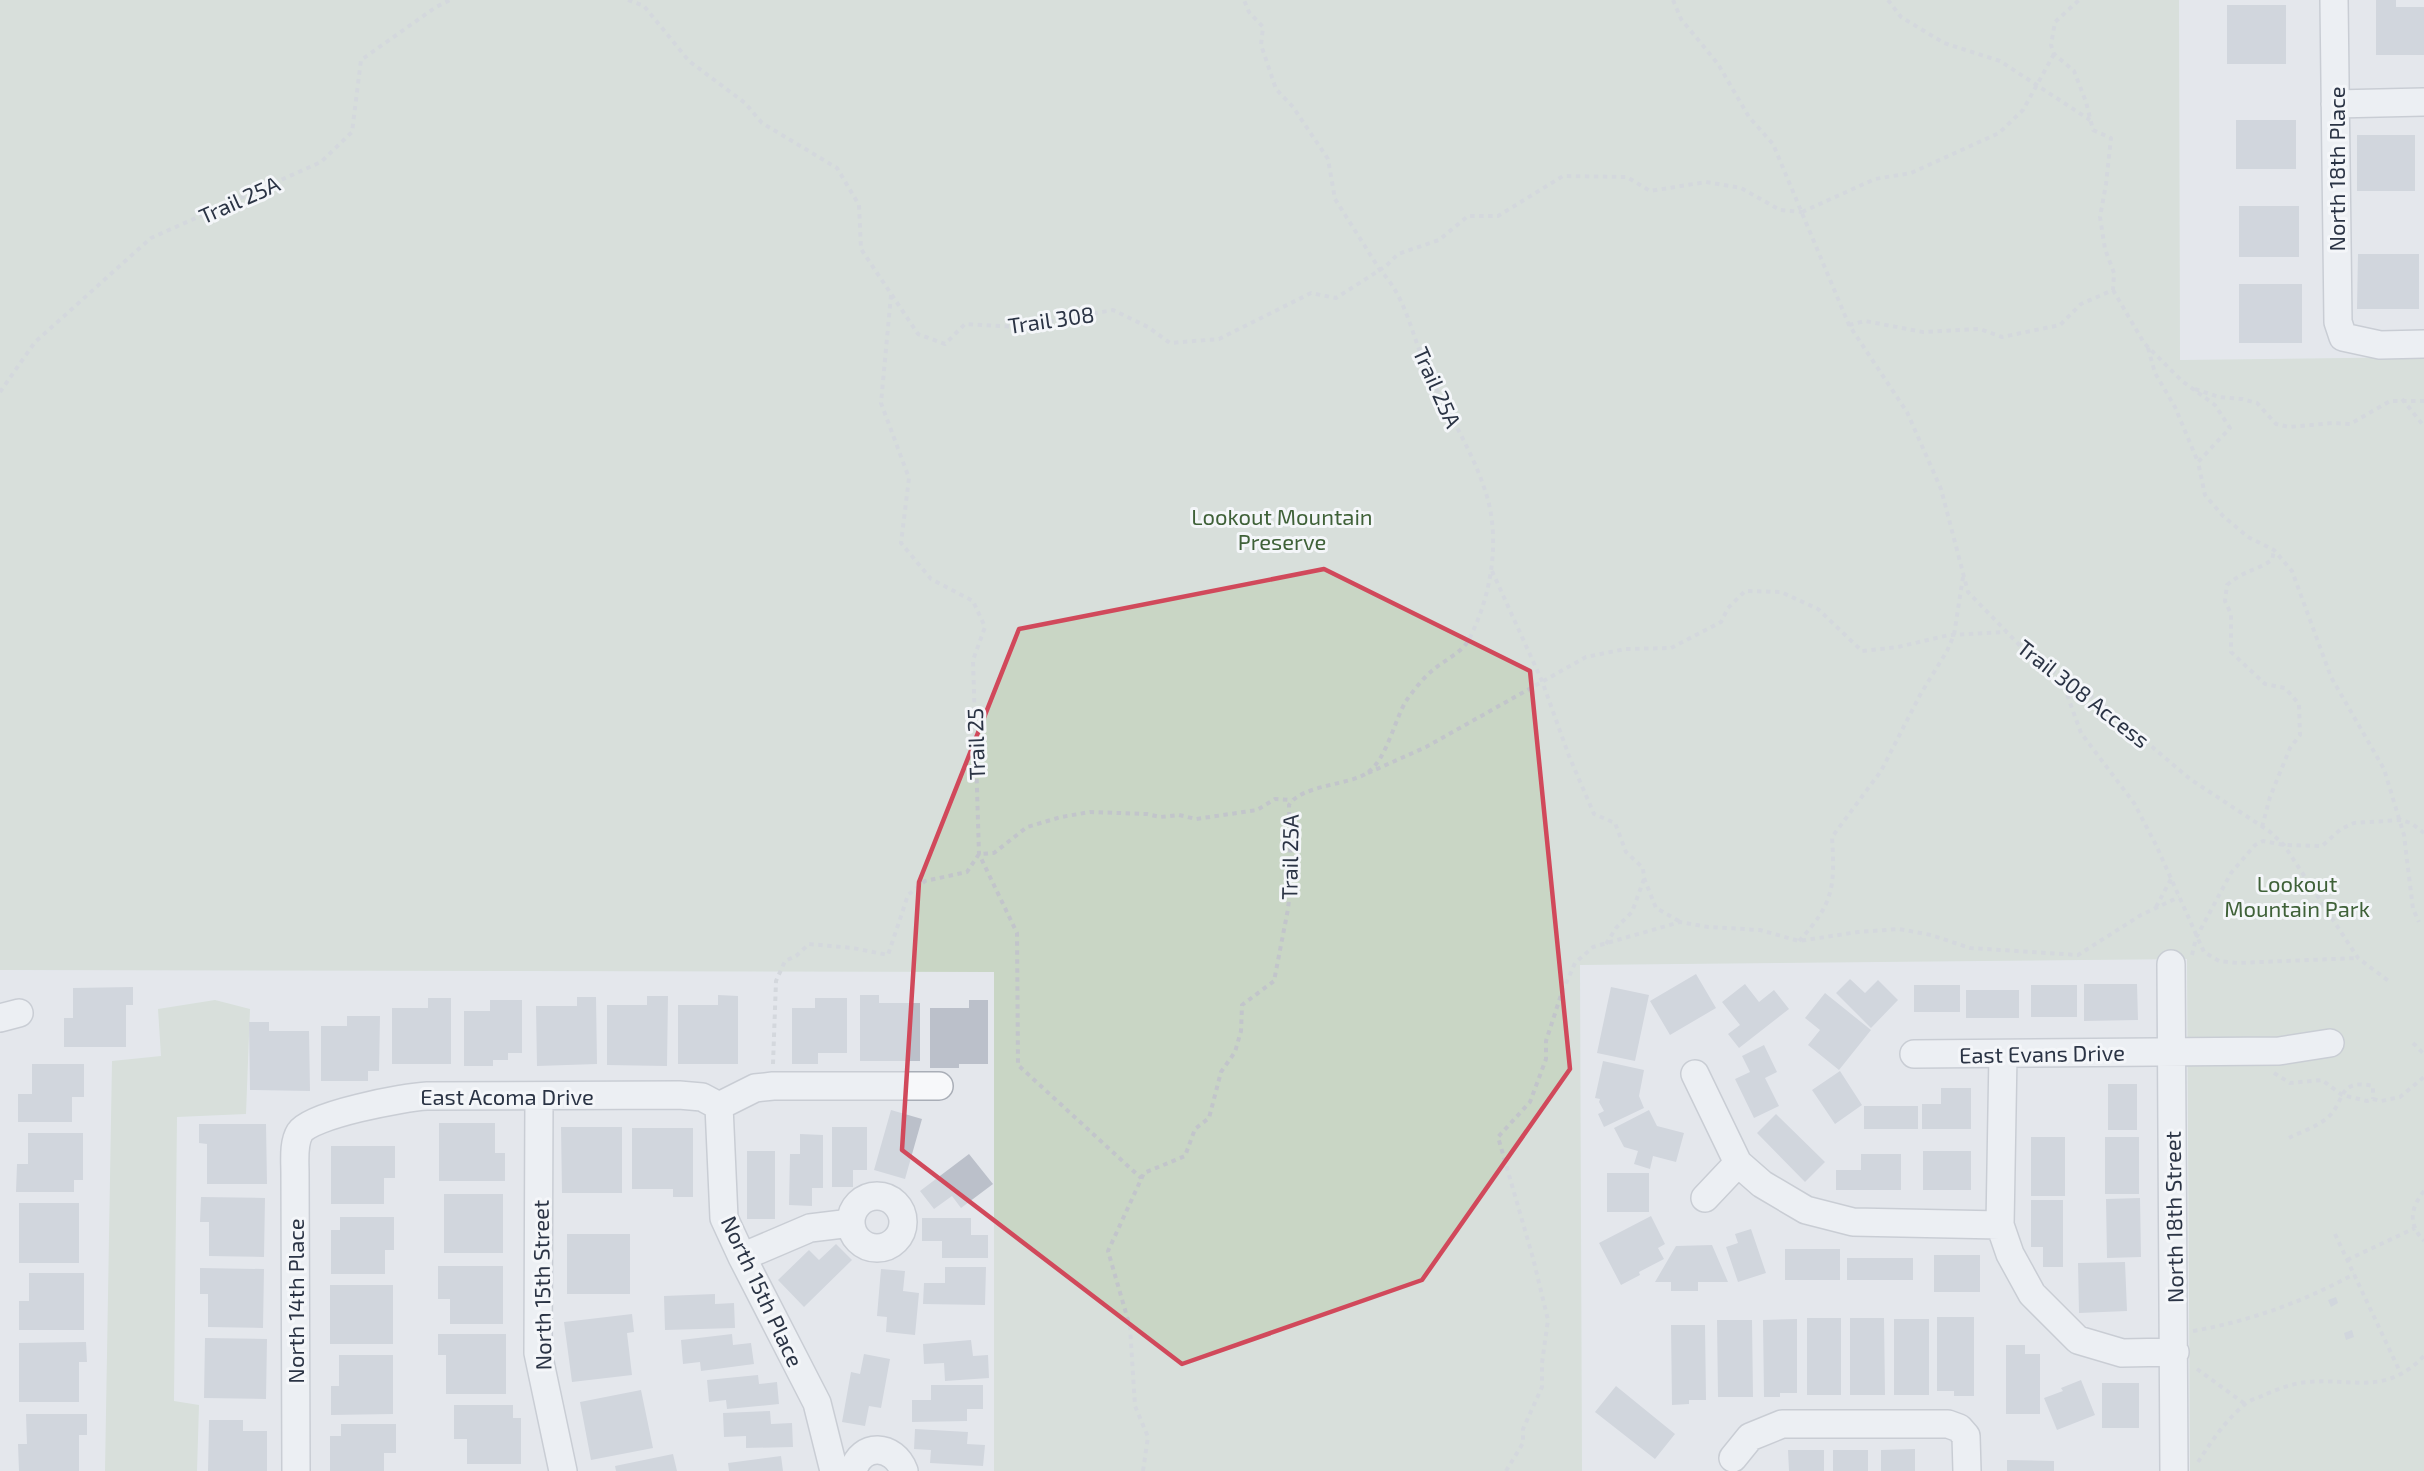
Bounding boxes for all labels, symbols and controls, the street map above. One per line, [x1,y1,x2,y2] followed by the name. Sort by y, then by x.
[2323,86,2349,252] street label: North 18th Place
[195,170,284,228] street label: Trail 25A
[1006,300,1096,338] street label: Trail 308
[1409,343,1467,432] street label: Trail 25A
[1191,503,1373,554] park label: Lookout Mountain Preserve
[2013,633,2155,753] street label: Trail 308 Access
[961,707,989,781] street label: Trail 25
[1275,814,1303,900] street label: Trail 25A
[2224,870,2370,921] park label: Lookout Mountain Park
[1959,1039,2125,1067] street label: East Evans Drive
[420,1083,594,1109] street label: East Acoma Drive
[2158,1131,2188,1303] street label: North 18th Street
[527,1199,555,1371] street label: North 15th Street
[717,1211,809,1371] street label: North 15th Place
[282,1218,308,1384] street label: North 14th Place

